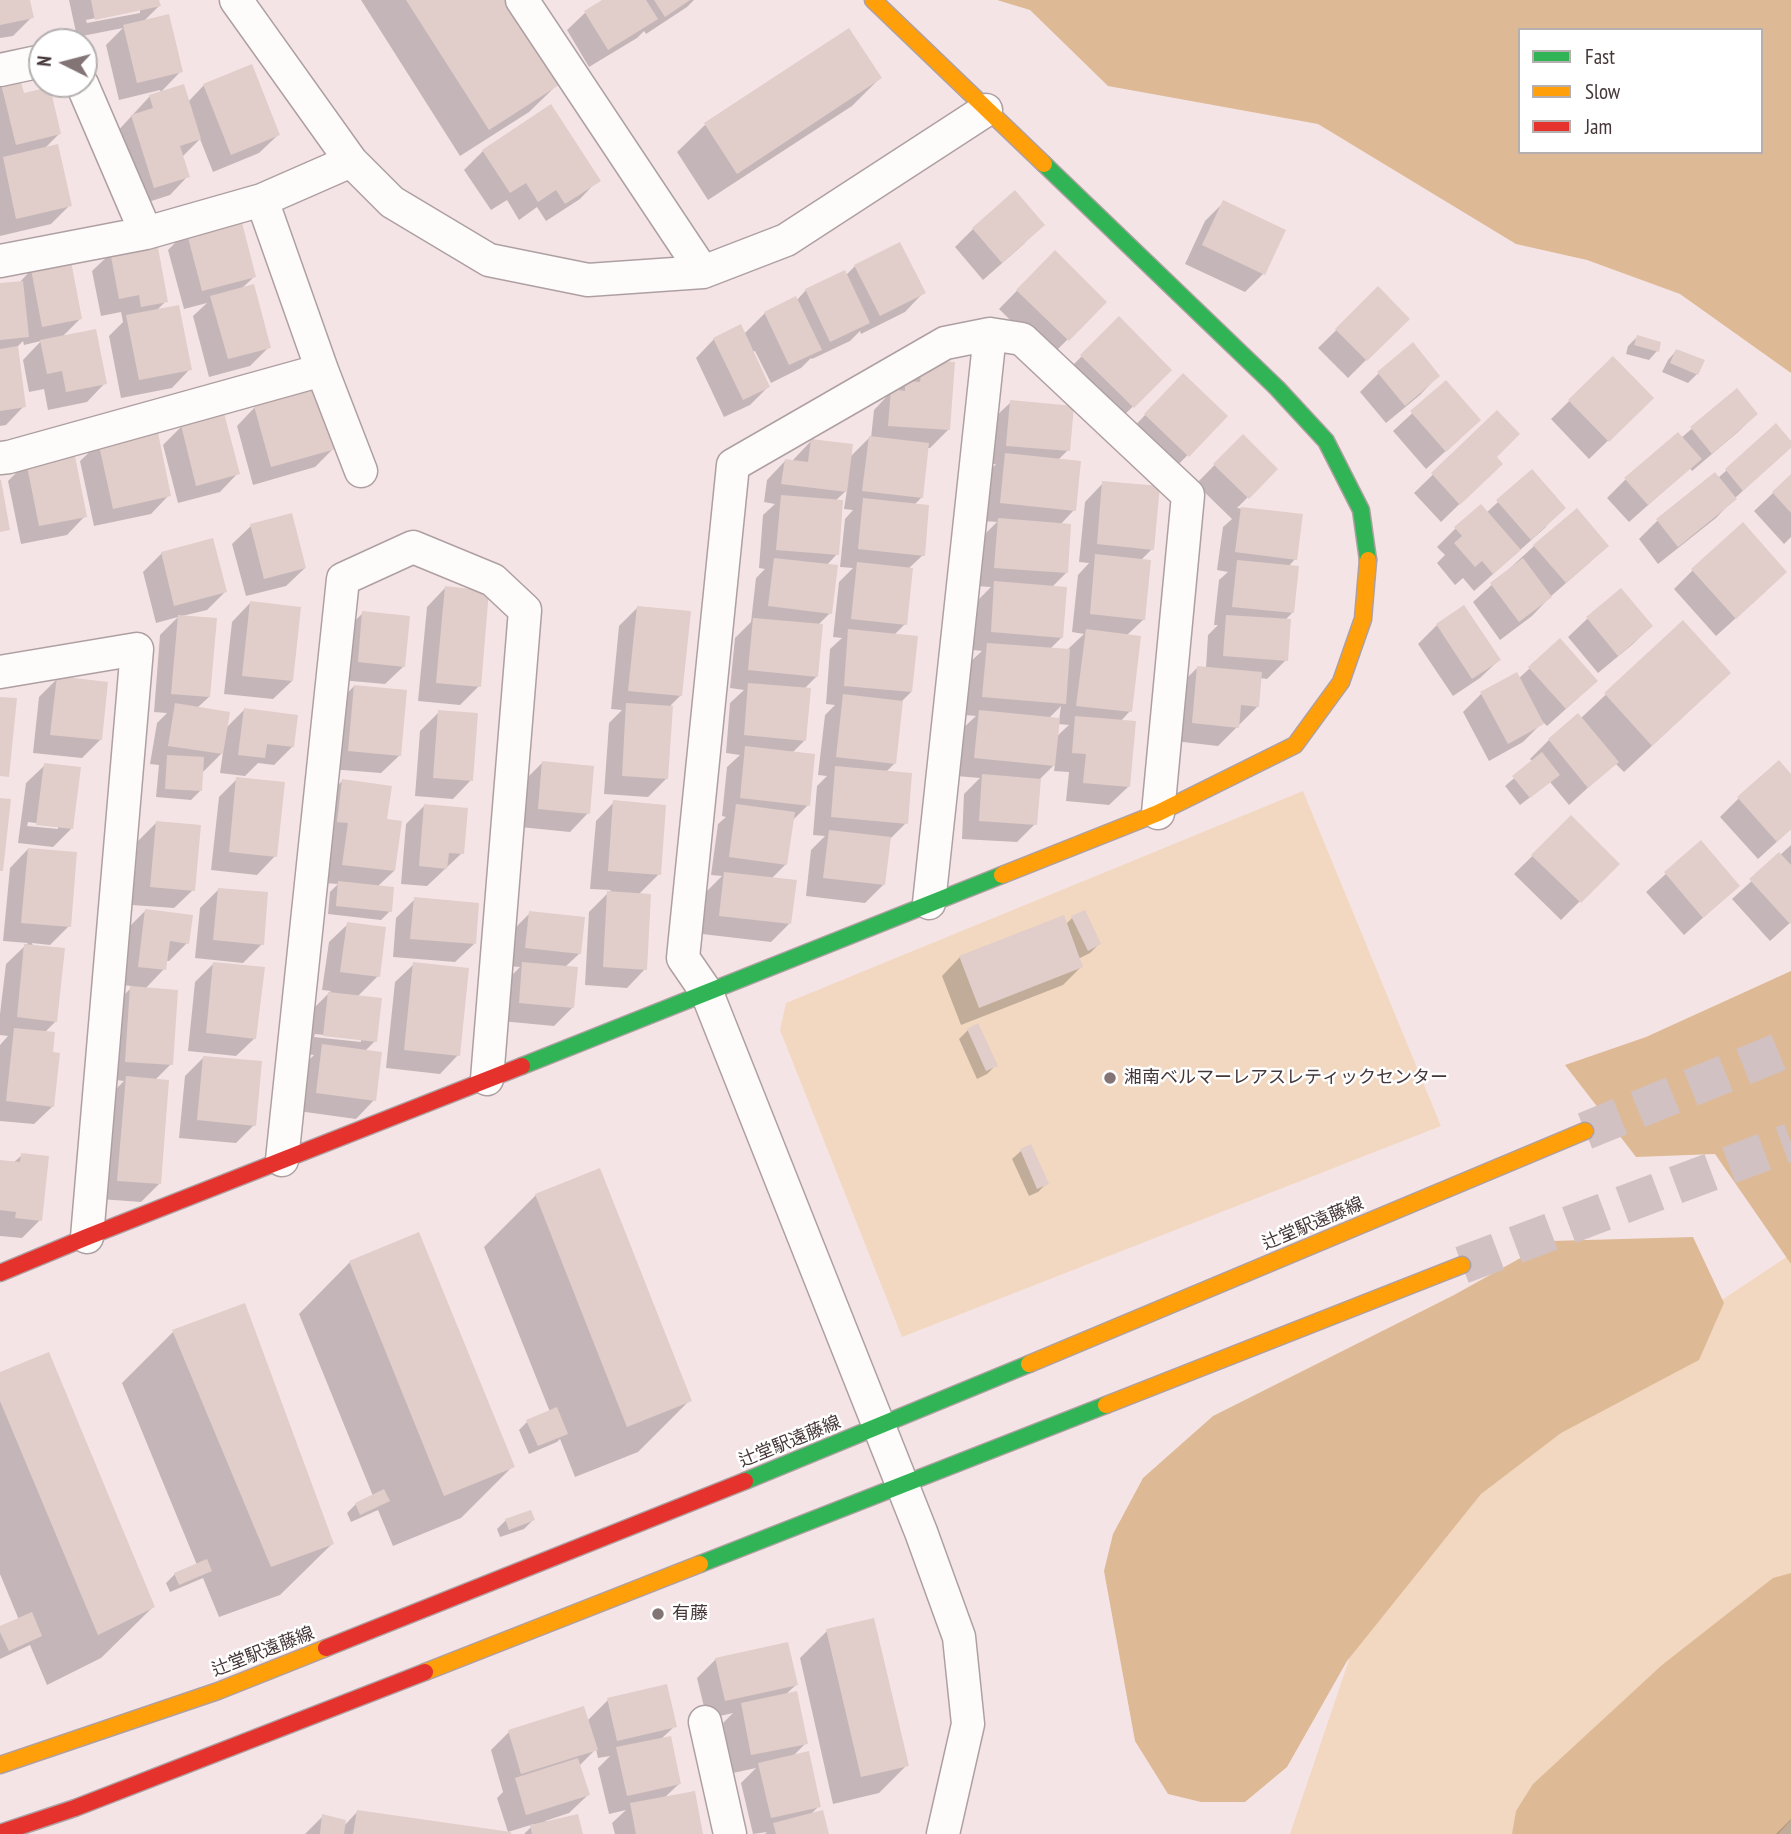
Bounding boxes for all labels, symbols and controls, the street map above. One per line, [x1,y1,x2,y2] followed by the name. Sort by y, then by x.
[28,28,98,98] north arrow
[1518,28,1763,154] legend
[1585,43,1615,70] text: Fast
[32,55,57,67] text: N
[1585,78,1620,105] text: Slow
[1585,113,1612,140] text: Jam
[1124,1067,1448,1089] place label: 湘南ベルマーレアスレティックセンター
[1102,1070,1118,1086] marker: 湘南ベルマーレアスレティックセンター
[1259,1193,1367,1255] street label: 辻堂駅遠藤線
[736,1412,844,1472] street label: 辻堂駅遠藤線
[672,1603,708,1625] place label: 有藤
[650,1606,666,1622] marker: 有藤
[209,1623,317,1681] street label: 辻堂駅遠藤線

